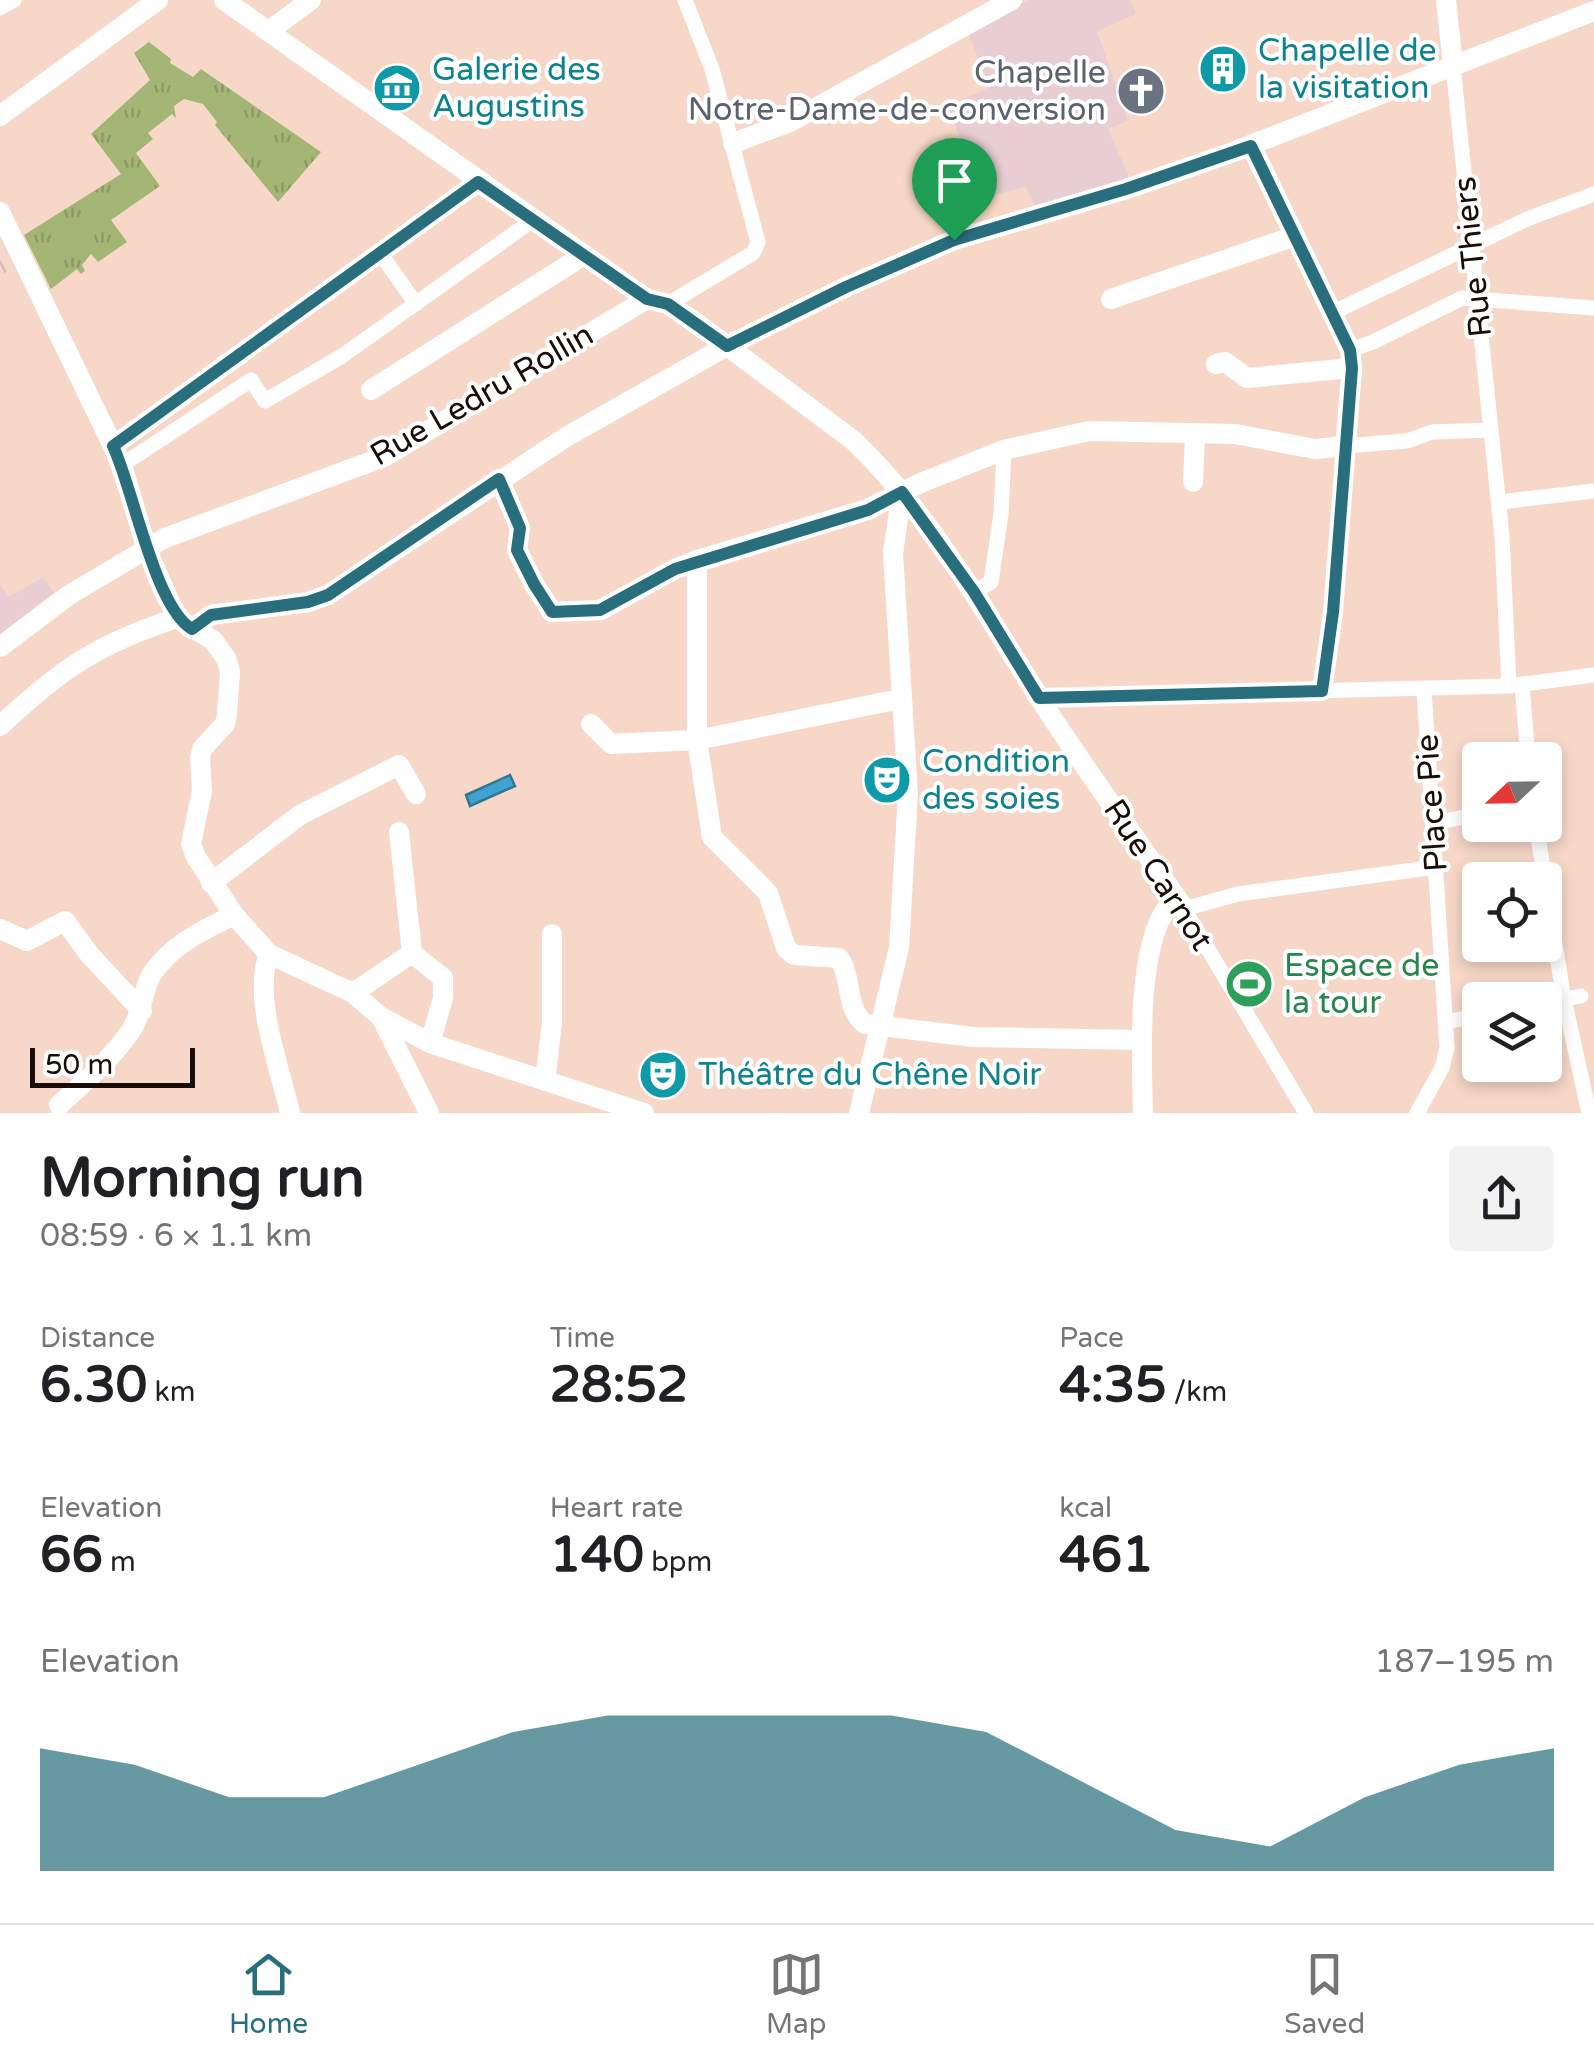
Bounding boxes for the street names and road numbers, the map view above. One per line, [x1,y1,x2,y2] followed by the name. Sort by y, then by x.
[1446,175,1500,339] street label: Rue Thiers
[364,316,600,474] street label: Rue Ledru Rollin
[1408,733,1456,873] street label: Place Pie
[1095,792,1221,958] street label: Rue Carnot

